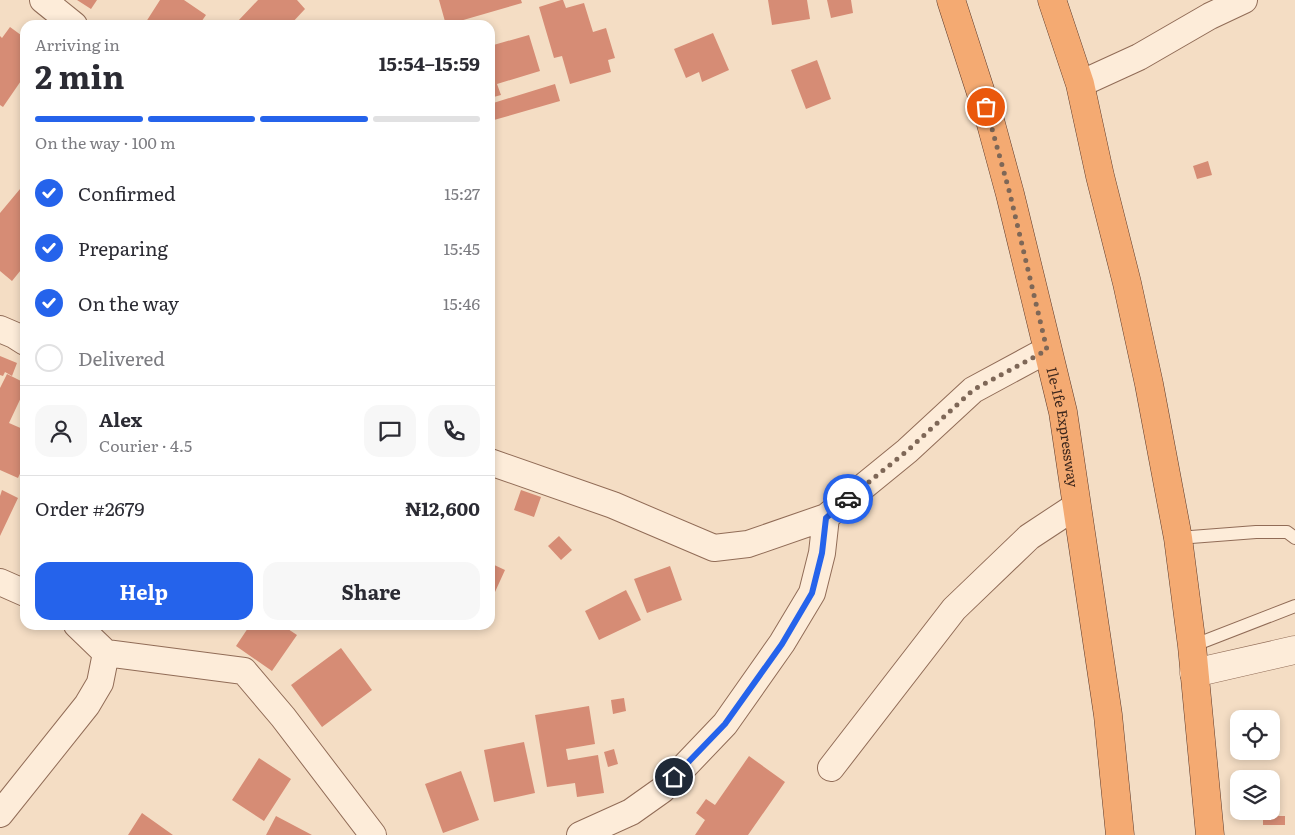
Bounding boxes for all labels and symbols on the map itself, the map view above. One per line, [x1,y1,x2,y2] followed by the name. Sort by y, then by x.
[965,86,1007,128] pin
[1042,365,1084,489] street label: Ile-Ife Expressway
[823,474,873,524] courier
[653,756,695,798] pin

